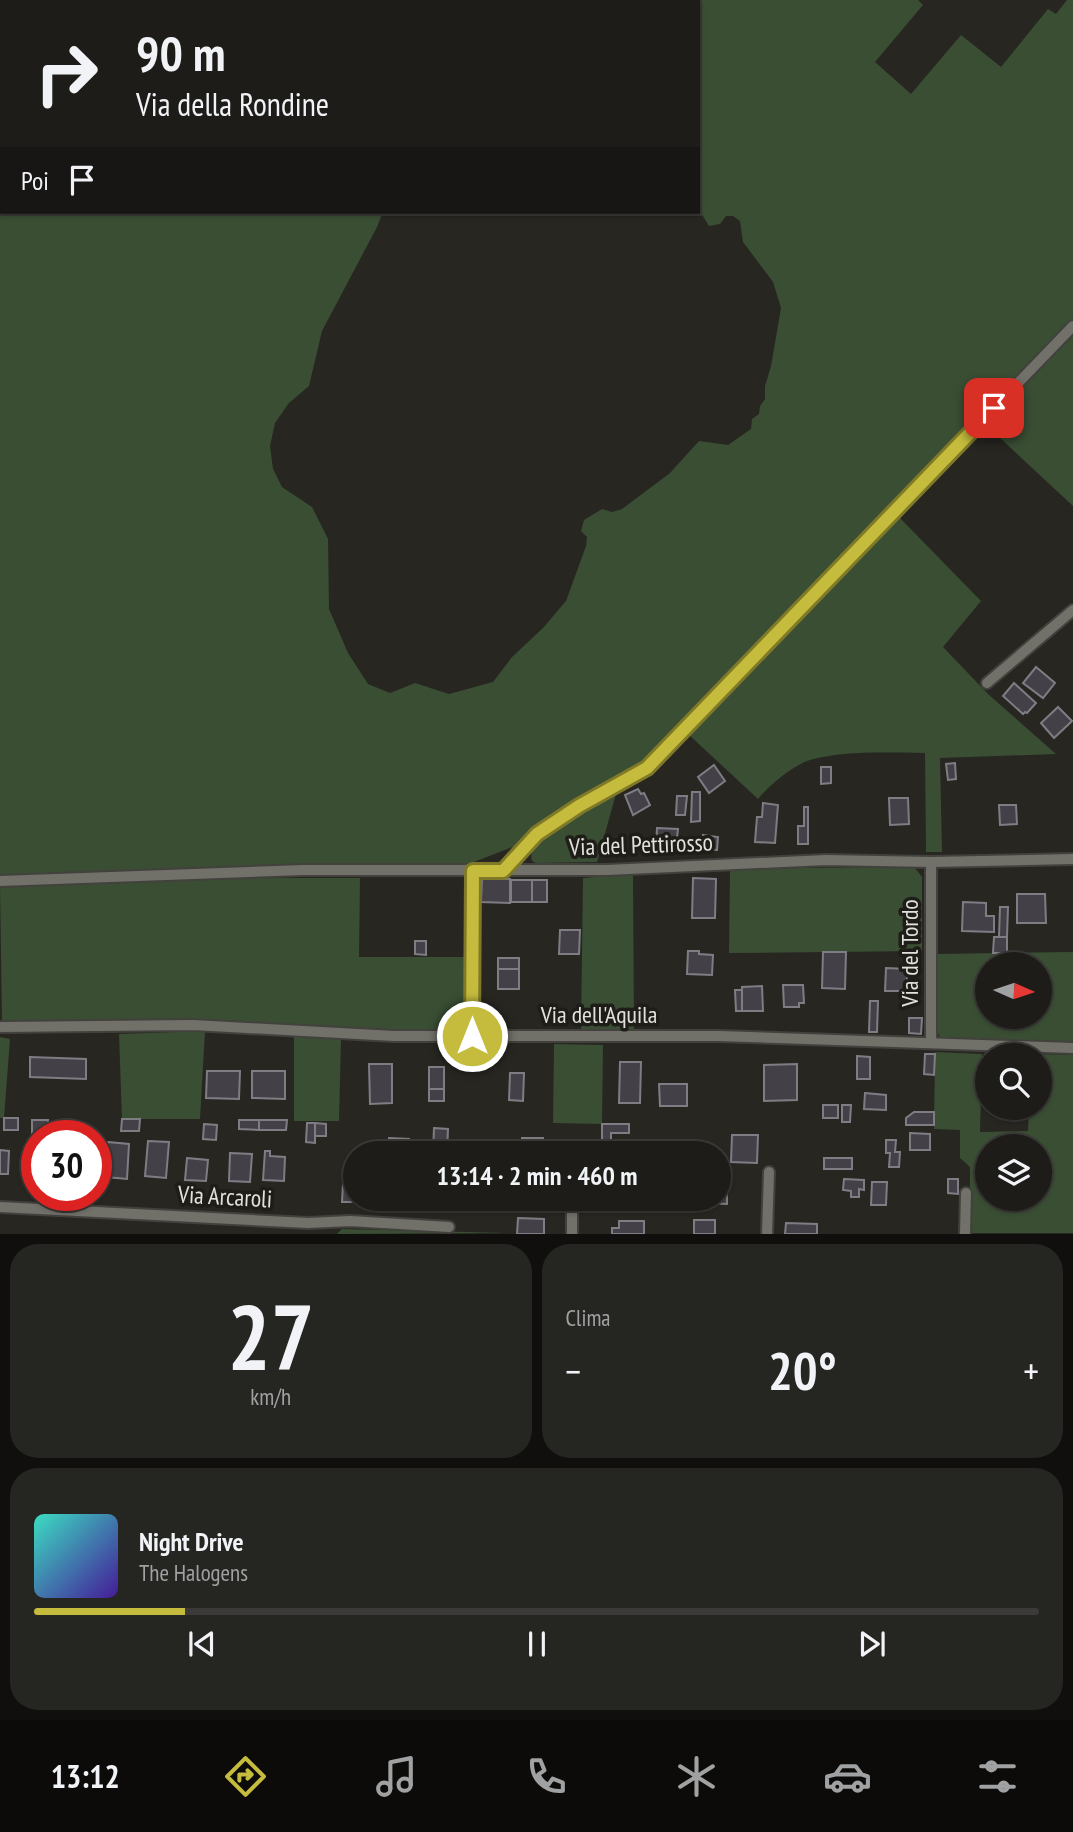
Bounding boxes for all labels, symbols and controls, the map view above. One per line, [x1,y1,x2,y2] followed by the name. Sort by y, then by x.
[136,21,225,85] text: 90 m
[21,28,112,119] icon: right
[136,83,329,125] text: Via della Rondine
[63,161,101,199] icon: arrive
[21,164,49,197] text: Poi
[964,378,1024,438] pin
[975,389,1013,427] icon: arrive
[567,826,713,863] street label: Via del Pettirosso
[894,899,925,1008] street label: Via del Tordo
[975,952,1052,1029] north arrow
[975,952,1052,1211] map controls
[435,999,509,1073] position arrow
[540,999,657,1030] street label: Via dell'Aquila
[975,1043,1052,1120] button: search
[21,1120,112,1211] speed limit sign: 30
[975,1134,1052,1211] button: layers
[437,1159,637,1192] text: 13:14 · 2 min · 460 m
[176,1179,273,1214] street label: Via Arcaroli
[227,1277,314,1395] text: 27
[566,1303,611,1332] text: Clima
[768,1337,837,1404] text: 20°
[566,1346,581,1395] text: −
[1023,1346,1039,1395] text: +
[250,1382,291,1411] text: km/h
[139,1525,244,1558] text: Night Drive
[139,1558,248,1587] text: The Halogens
[183,1625,221,1663] icon: previous
[518,1625,556,1663] icon: pause
[853,1625,891,1663] icon: next
[221,1752,270,1801] icon: directions
[372,1752,421,1801] icon: music
[522,1752,571,1801] icon: phone
[672,1752,721,1801] icon: climate
[823,1752,872,1801] icon: car
[973,1752,1022,1801] icon: filters
[51,1755,120,1797] text: 13:12

